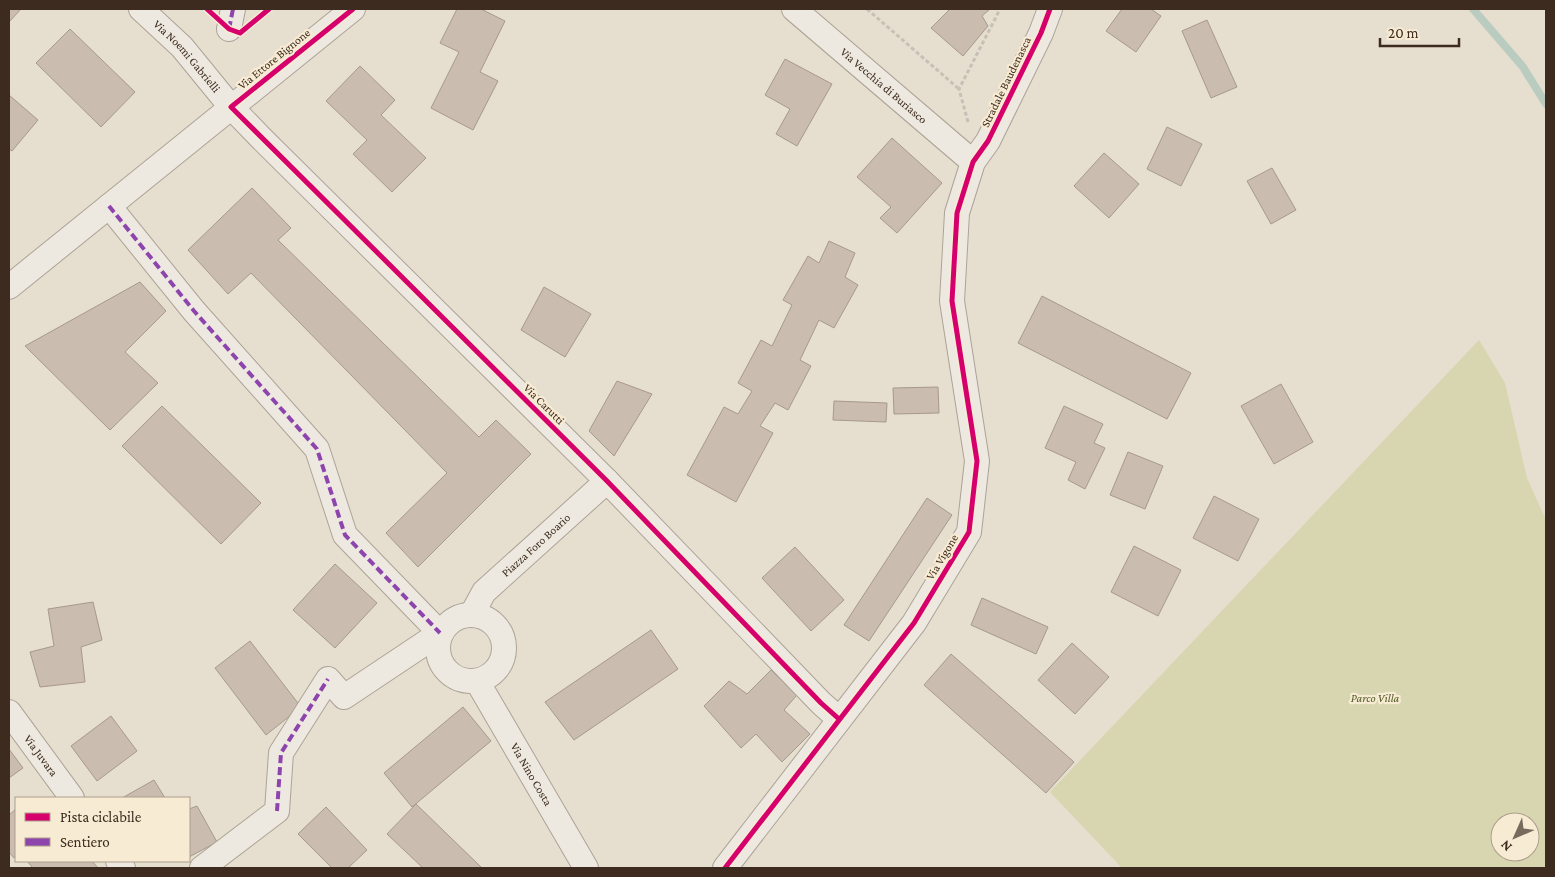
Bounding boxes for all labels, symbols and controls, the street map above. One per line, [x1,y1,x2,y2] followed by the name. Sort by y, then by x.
[1380,15,1459,47] scale bar
[150,17,223,95] street label: Via Noemi Gabrielli
[1388,25,1419,41] text: 20 m
[235,26,313,92] street label: Via Ettore Bignone
[978,34,1034,130] street label: Stradale Baudenasca
[837,45,930,127] street label: Via Vecchia di Buriasco
[521,381,567,427] street label: Via Carutti
[499,510,573,580] street label: Piazza Foro Boario
[923,532,961,582] street label: Via Vigone
[1351,691,1400,705] park label: Parco Villa
[21,732,61,779] street label: Via Juvara
[508,740,555,809] street label: Via Nino Costa
[15,797,190,862] legend
[60,809,142,825] text: Pista ciclabile
[1490,812,1540,862] north arrow
[60,834,110,850] text: Sentiero
[1496,837,1515,855] text: N

